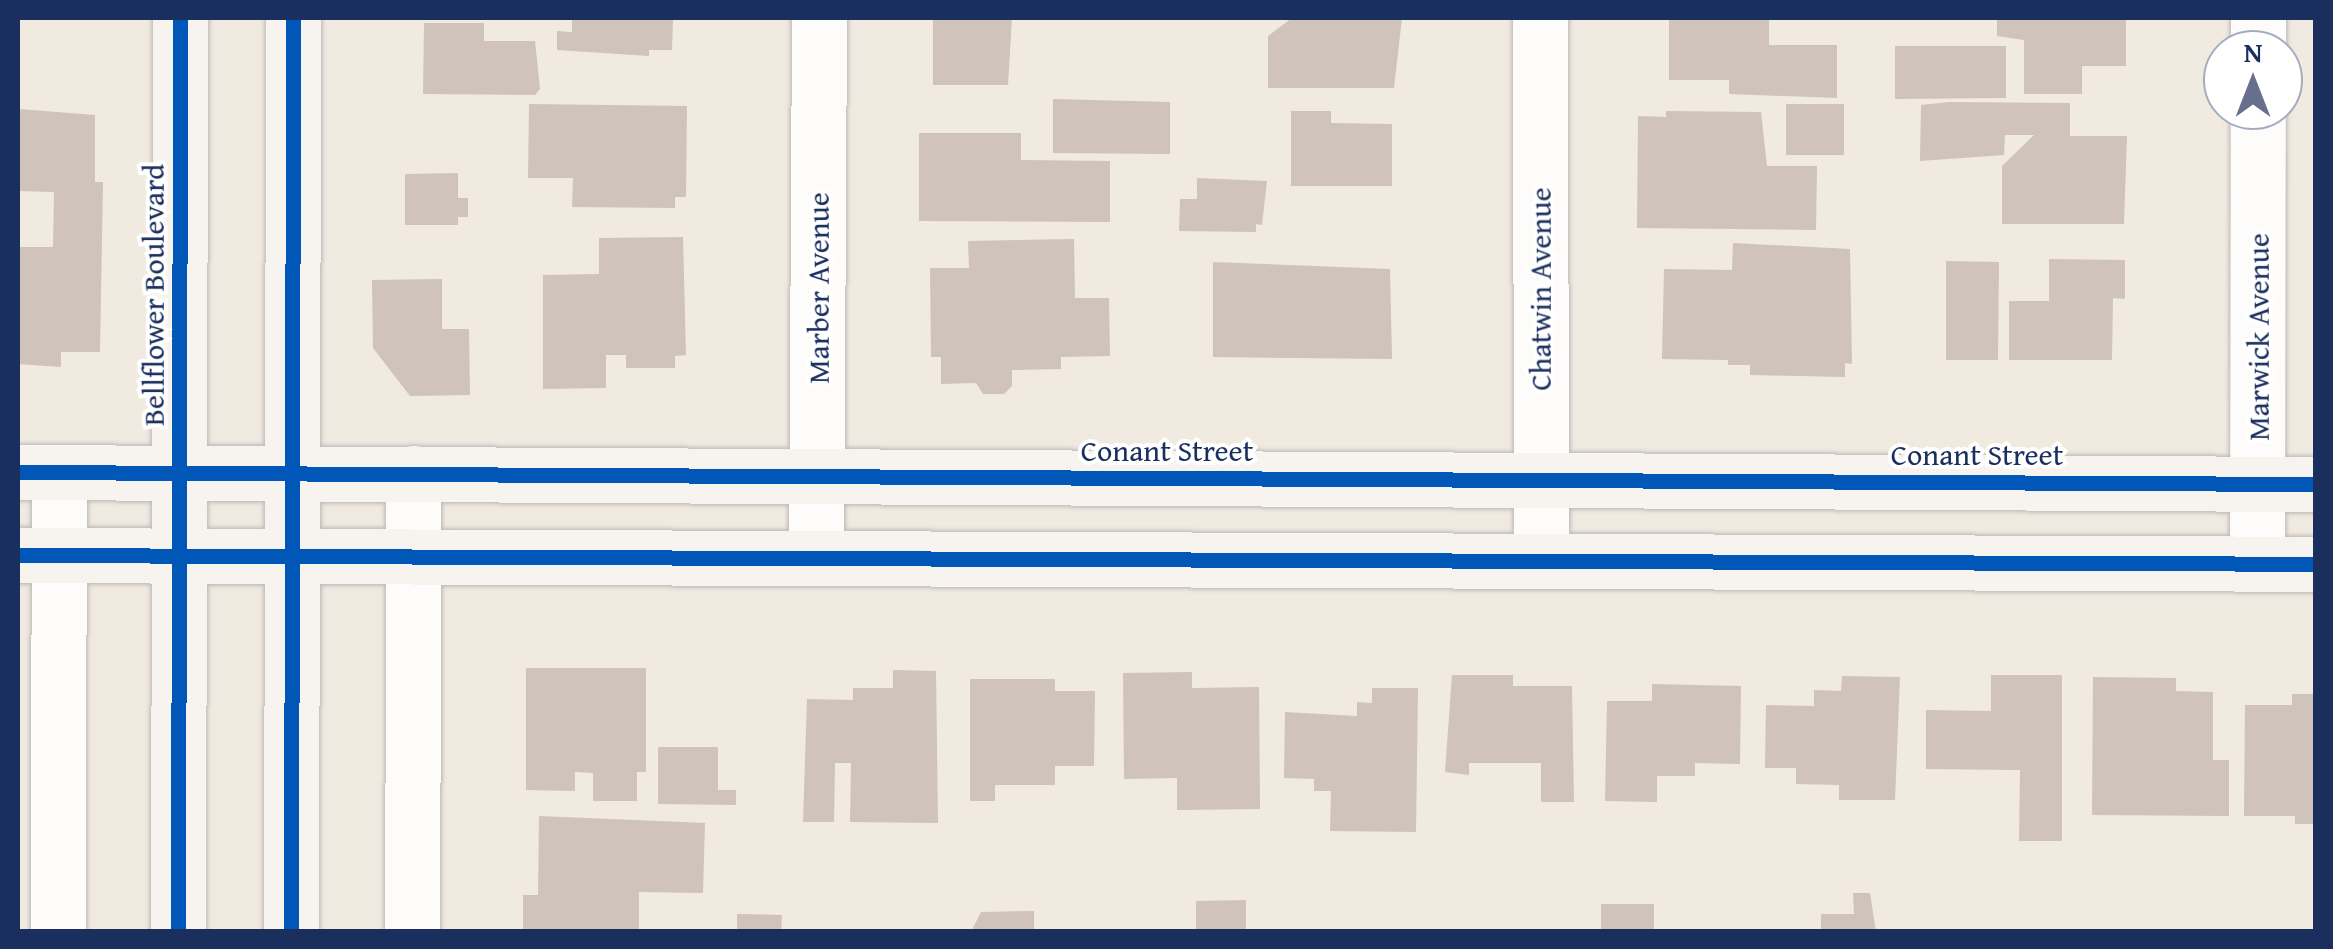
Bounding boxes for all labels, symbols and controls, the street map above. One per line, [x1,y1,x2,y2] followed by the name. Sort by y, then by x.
[2203,30,2303,130] north arrow
[2244,31,2262,72] text: N
[135,164,171,426] street label: Bellflower Boulevard
[1522,187,1558,391] street label: Chatwin Avenue
[800,192,836,384] street label: Marber Avenue
[2240,233,2276,441] street label: Marwick Avenue
[1081,432,1253,468] street label: Conant Street
[1891,436,2063,472] street label: Conant Street

